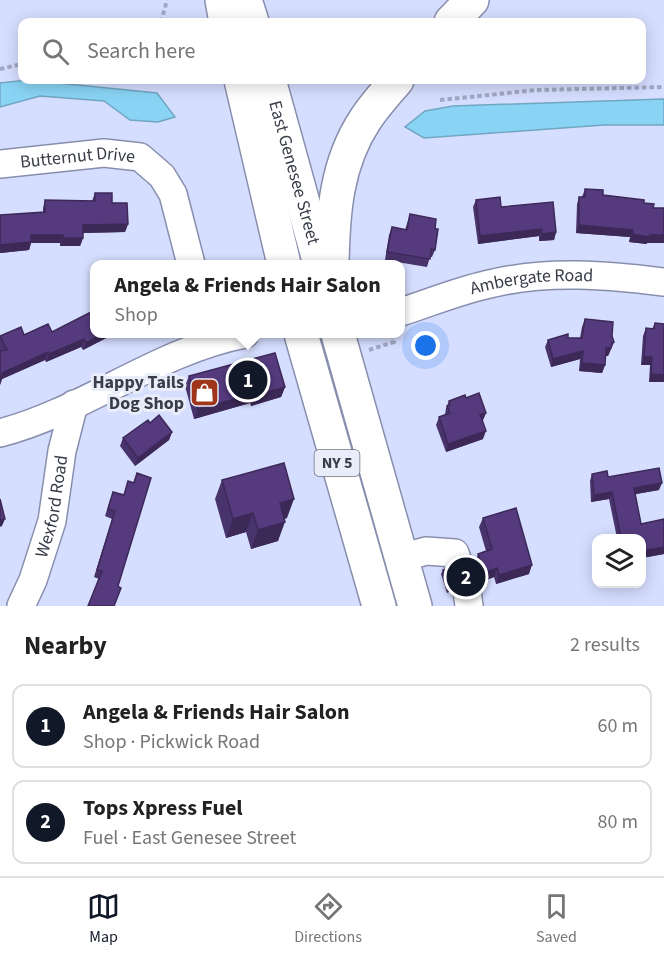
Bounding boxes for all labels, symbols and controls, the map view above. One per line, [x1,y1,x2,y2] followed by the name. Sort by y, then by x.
[18,18,646,84] search box
[39,35,72,68] icon: search
[87,35,195,67] text: Search here
[263,98,327,247] street label: East Genesee Street
[19,140,136,174] street label: Butternut Drive
[90,260,405,338] popup
[467,262,594,301] street label: Ambergate Road
[114,269,381,301] text: Angela & Friends Hair Salon
[114,301,158,329] text: Shop
[411,331,440,360] your location
[228,358,268,403] pin: 1
[92,370,184,416] place label: Happy Tails Dog Shop
[189,376,221,408] shop icon: Happy Tails Dog Shop
[314,450,360,476] road number: NY 5
[29,453,74,561] street label: Wexford Road
[592,534,646,588] map controls
[592,534,646,588] button: layers
[446,554,486,600] pin: 2
[24,627,107,664] text: Nearby
[570,631,640,659] text: 2 results
[83,696,350,728] text: Angela & Friends Hair Salon
[40,712,51,740] text: 1
[598,712,638,740] text: 60 m
[83,728,260,756] text: Shop · Pickwick Road
[83,792,243,824] text: Tops Xpress Fuel
[40,808,51,836] text: 2
[598,808,638,836] text: 80 m
[83,824,296,852] text: Fuel · East Genesee Street
[87,890,120,948] tab: Map
[294,890,362,948] tab: Directions
[536,890,577,948] tab: Saved

